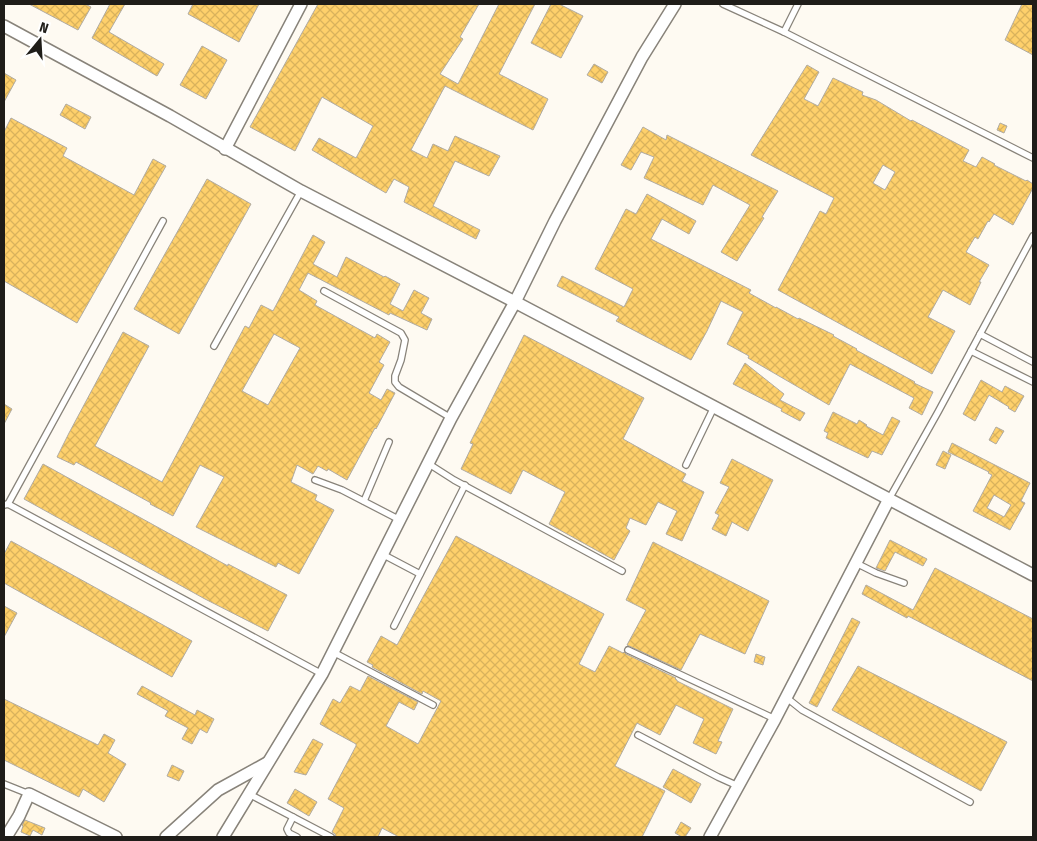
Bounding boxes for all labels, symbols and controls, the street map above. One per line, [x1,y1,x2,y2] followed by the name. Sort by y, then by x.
[15,15,65,65] north arrow
[37,19,50,37] text: N

